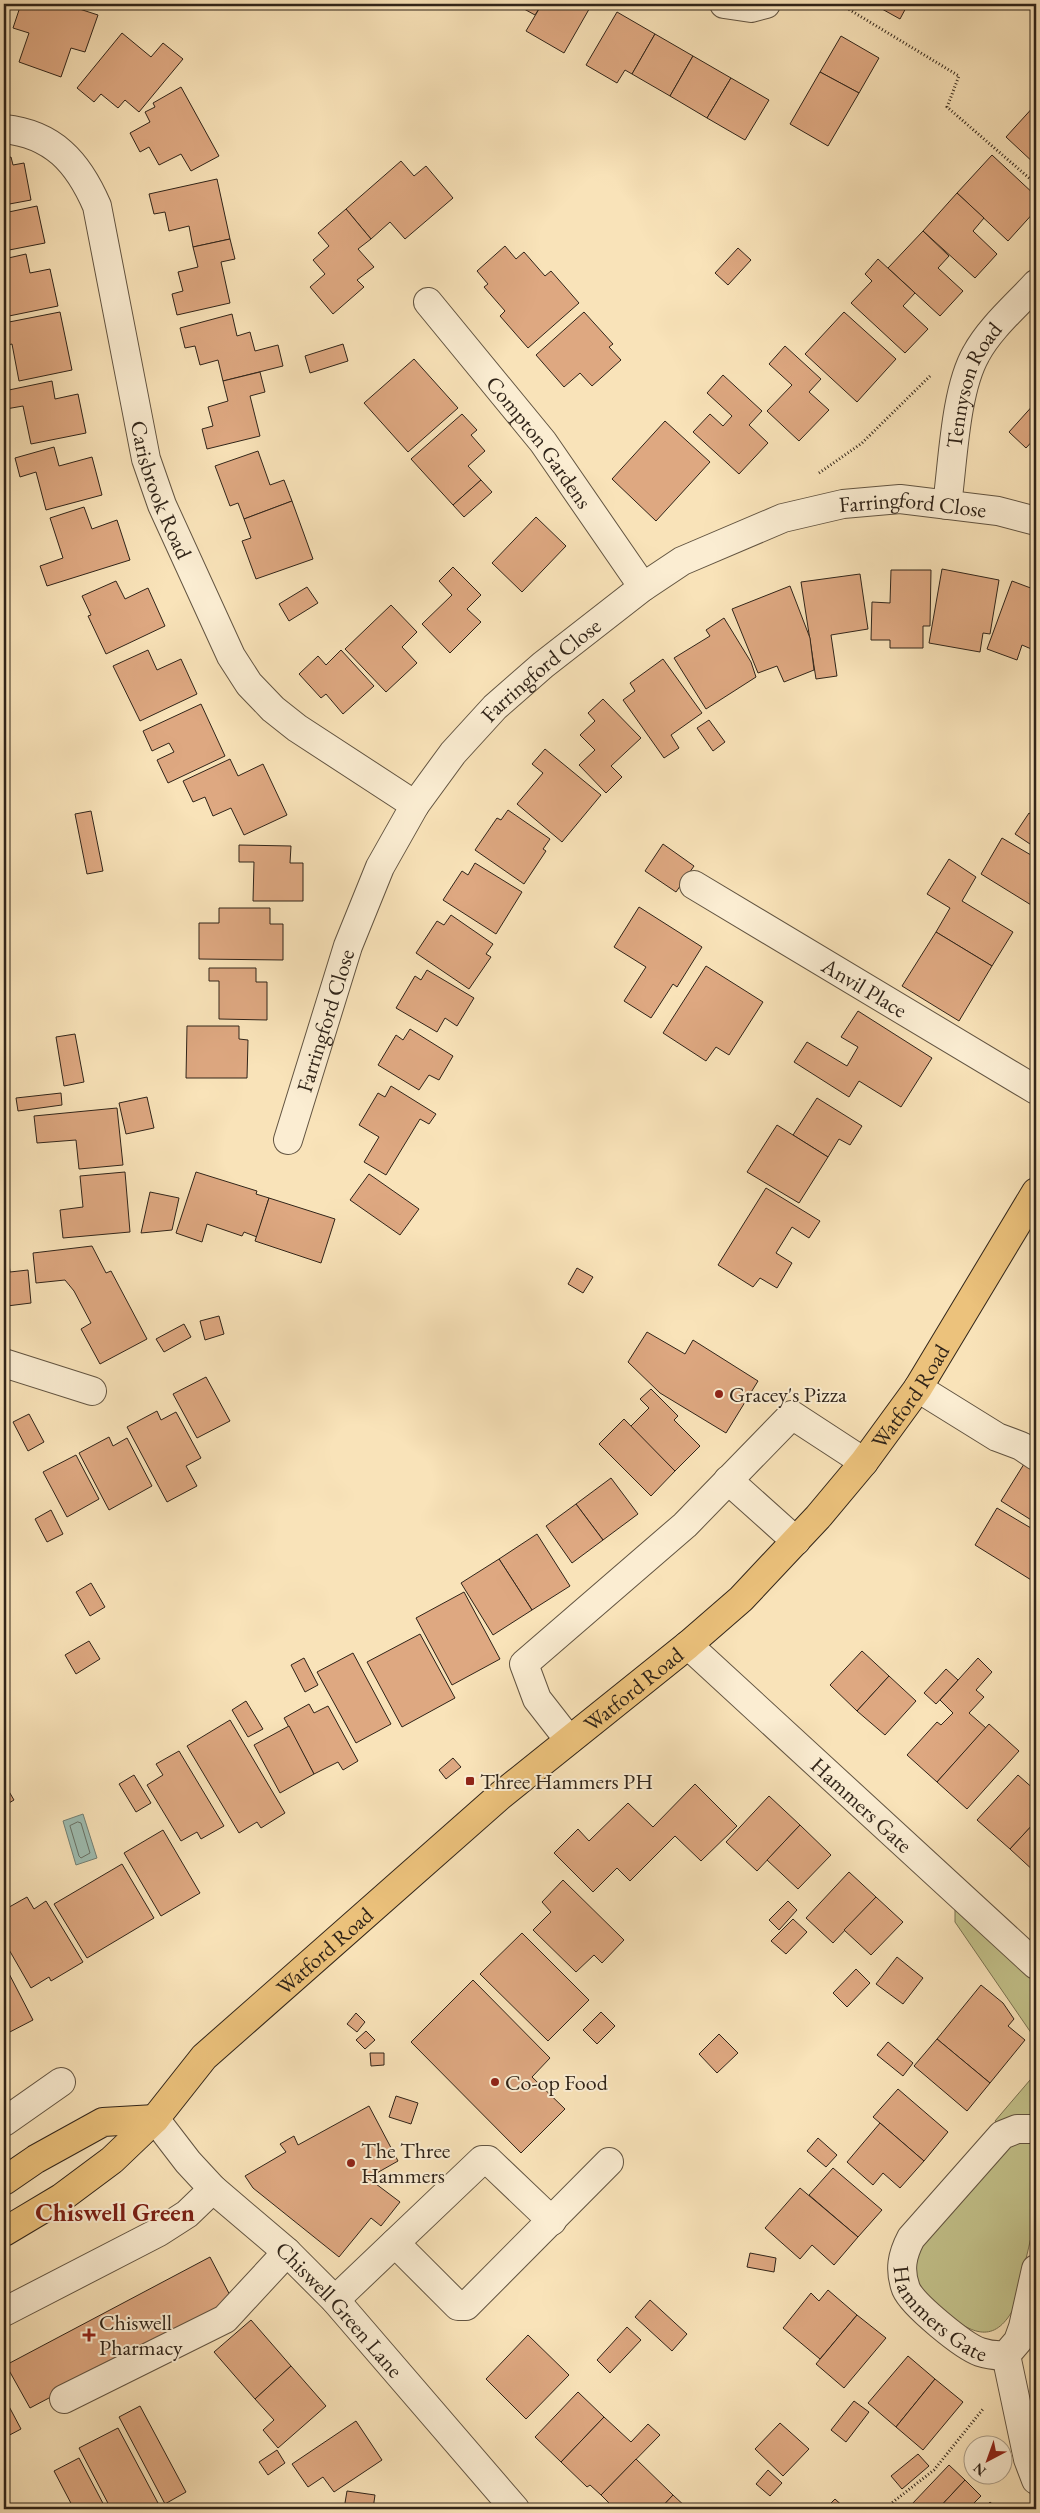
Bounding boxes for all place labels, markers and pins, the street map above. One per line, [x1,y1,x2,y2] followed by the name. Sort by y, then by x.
[729,1380,847,1409] place label: Gracey's Pizza
[713,1388,725,1400] marker: Gracey's Pizza
[480,1767,653,1796] place label: Three Hammers PH
[464,1775,476,1787] marker: Three Hammers PH
[505,2068,609,2097] place label: Co-op Food
[489,2076,501,2088] marker: Co-op Food
[361,2136,451,2190] place label: The Three Hammers
[345,2157,357,2169] marker: The Three Hammers
[99,2308,183,2362] place label: Chiswell Pharmacy
[83,2329,95,2341] marker: Chiswell Pharmacy

